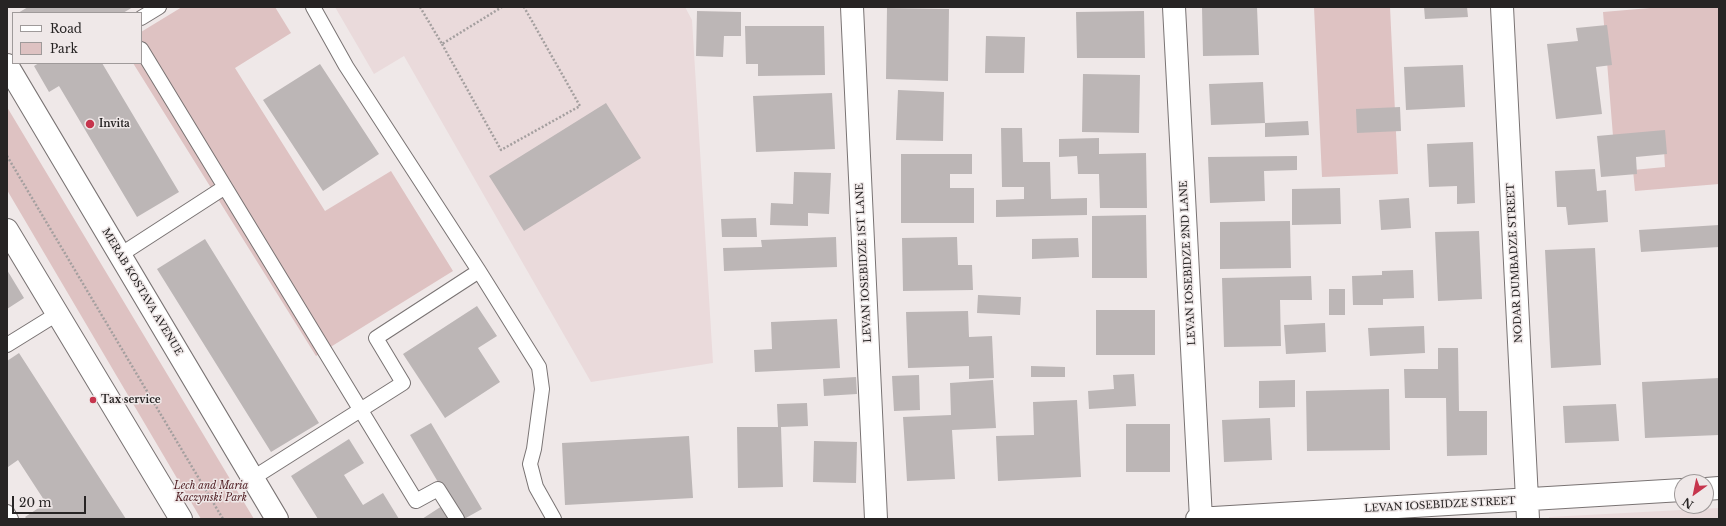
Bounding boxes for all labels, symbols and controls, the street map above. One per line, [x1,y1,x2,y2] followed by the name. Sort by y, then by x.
[12,12,142,64] legend
[50,21,82,36] text: Road
[50,41,78,56] text: Park
[84,118,96,130] marker: Invita
[99,118,130,130] place label: Invita
[1178,180,1198,346] street label: LEVAN IOSEBIDZE 2ND LANE
[854,183,874,343] street label: LEVAN IOSEBIDZE 1ST LANE
[1505,183,1525,343] street label: NODAR DUMBADZE STREET
[99,226,185,358] street label: MERAB KOSTAVA AVENUE
[101,394,161,406] place label: Tax service
[88,395,98,405] marker: Tax service
[1674,474,1714,514] north arrow
[174,480,248,504] park label: Lech and Maria Kaczynski Park
[14,488,88,514] scale bar
[19,495,51,510] text: 20 m
[1364,495,1516,515] street label: LEVAN IOSEBIDZE STREET
[1680,495,1696,512] text: N

